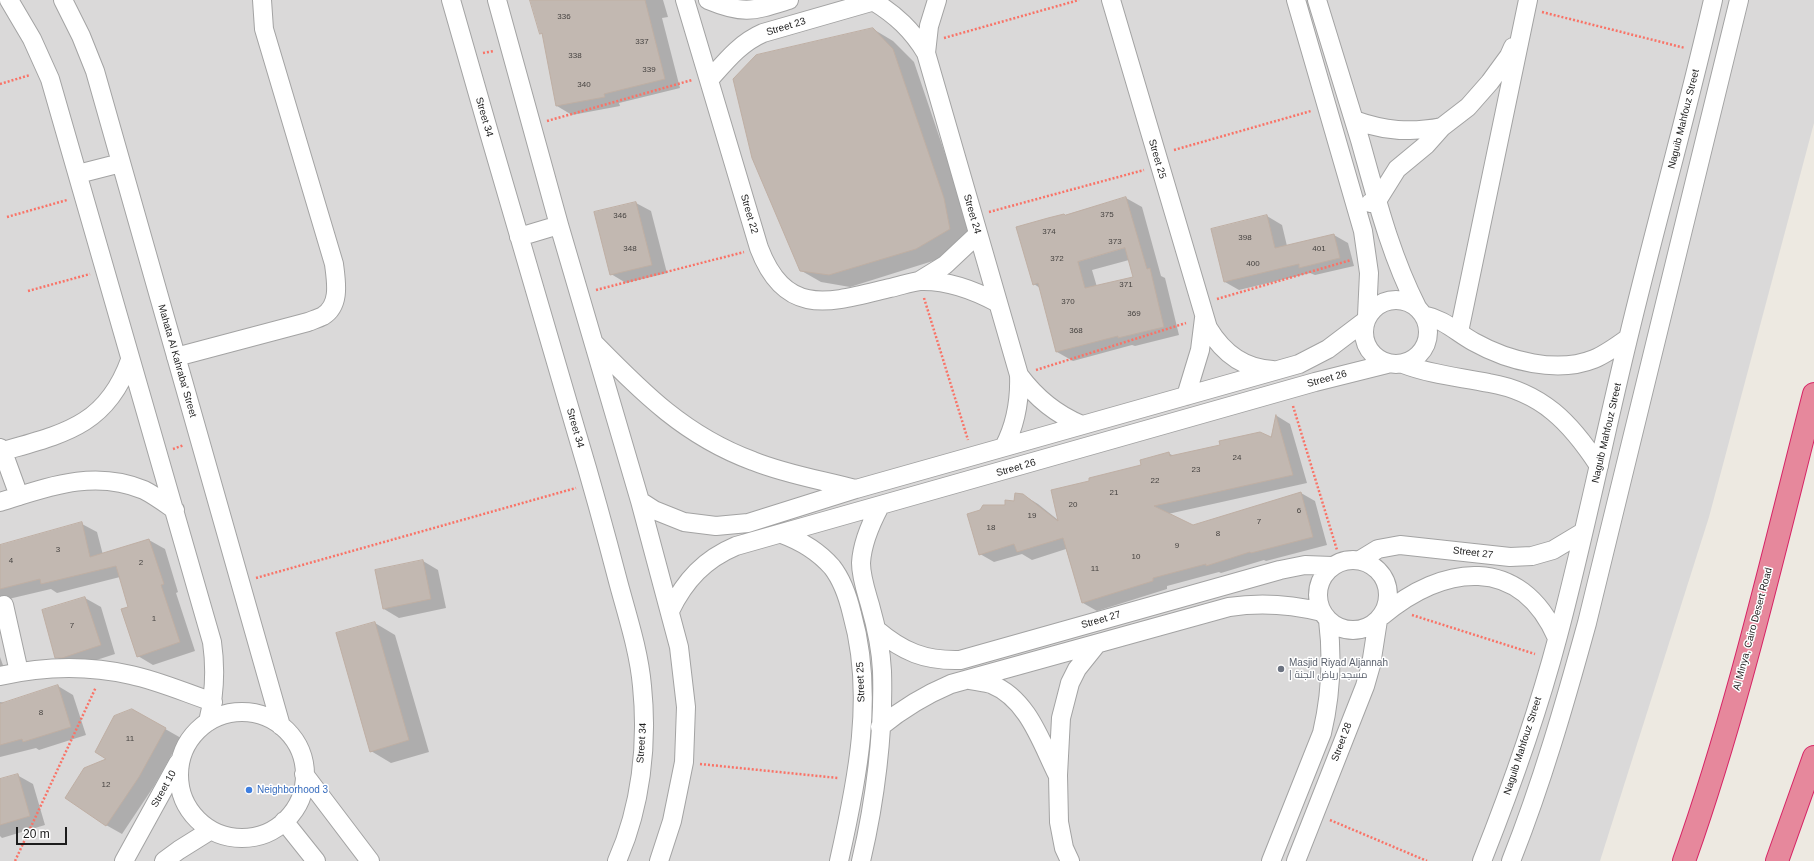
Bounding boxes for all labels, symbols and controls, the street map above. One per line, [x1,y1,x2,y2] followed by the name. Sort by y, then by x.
[557,12,571,22] house number: 336
[765,15,807,39] street label: Street 23
[635,37,649,47] house number: 337
[568,51,582,61] house number: 338
[642,65,656,75] house number: 339
[1666,68,1702,170] street label: Naguib Mahfouz Street
[577,80,591,90] house number: 340
[473,96,495,138] street label: Street 34
[1146,138,1168,180] street label: Street 25
[738,193,760,235] street label: Street 22
[961,193,983,235] street label: Street 24
[1100,210,1114,220] house number: 375
[613,211,627,221] house number: 346
[1042,227,1056,237] house number: 374
[1238,233,1252,243] house number: 398
[1108,237,1122,247] house number: 373
[623,244,637,254] house number: 348
[1312,244,1326,254] house number: 401
[1050,254,1064,264] house number: 372
[1246,259,1260,269] house number: 400
[1119,280,1133,290] house number: 371
[1061,297,1075,307] house number: 370
[155,303,199,419] street label: Mahata Al Kahraba' Street
[1127,309,1141,319] house number: 369
[1069,326,1083,336] house number: 368
[1306,368,1348,390] street label: Street 26
[1590,382,1624,484] street label: Naguib Mahfouz Street
[564,407,586,449] street label: Street 34
[1233,453,1241,463] house number: 24
[995,457,1037,479] street label: Street 26
[1192,465,1200,475] house number: 23
[1151,476,1159,486] house number: 22
[1110,488,1118,498] house number: 21
[1069,500,1077,510] house number: 20
[1297,506,1301,516] house number: 6
[1028,511,1036,521] house number: 19
[1257,517,1261,527] house number: 7
[987,523,995,533] house number: 18
[1216,529,1220,539] house number: 8
[1175,541,1179,551] house number: 9
[56,545,60,555] house number: 3
[1452,545,1494,561] street label: Street 27
[1132,552,1140,562] house number: 10
[9,556,13,566] house number: 4
[139,558,143,568] house number: 2
[1091,564,1099,574] house number: 11
[1731,566,1775,692] street label: Al Minya, Cairo Desert Road
[1080,609,1122,631] street label: Street 27
[152,614,156,624] house number: 1
[70,621,74,631] house number: 7
[1289,657,1388,680] place label: Masjid Riyad Aljannah | مسجد رياض الجنة
[854,662,868,702] street label: Street 25
[1276,664,1286,674] marker: Masjid Riyad Aljannah | مسجد رياض الجنة
[1501,696,1545,796] street label: Naguib Mahfouz Street
[39,708,43,718] house number: 8
[1329,721,1355,763] street label: Street 28
[635,722,649,764] street label: Street 34
[126,734,134,744] house number: 11
[149,768,179,810] street label: Street 10
[102,780,110,790] house number: 12
[257,784,328,796] place label: Neighborhood 3
[244,785,254,795] marker: Neighborhood 3
[18,819,69,845] scale bar
[23,827,50,841] text: 20 m

